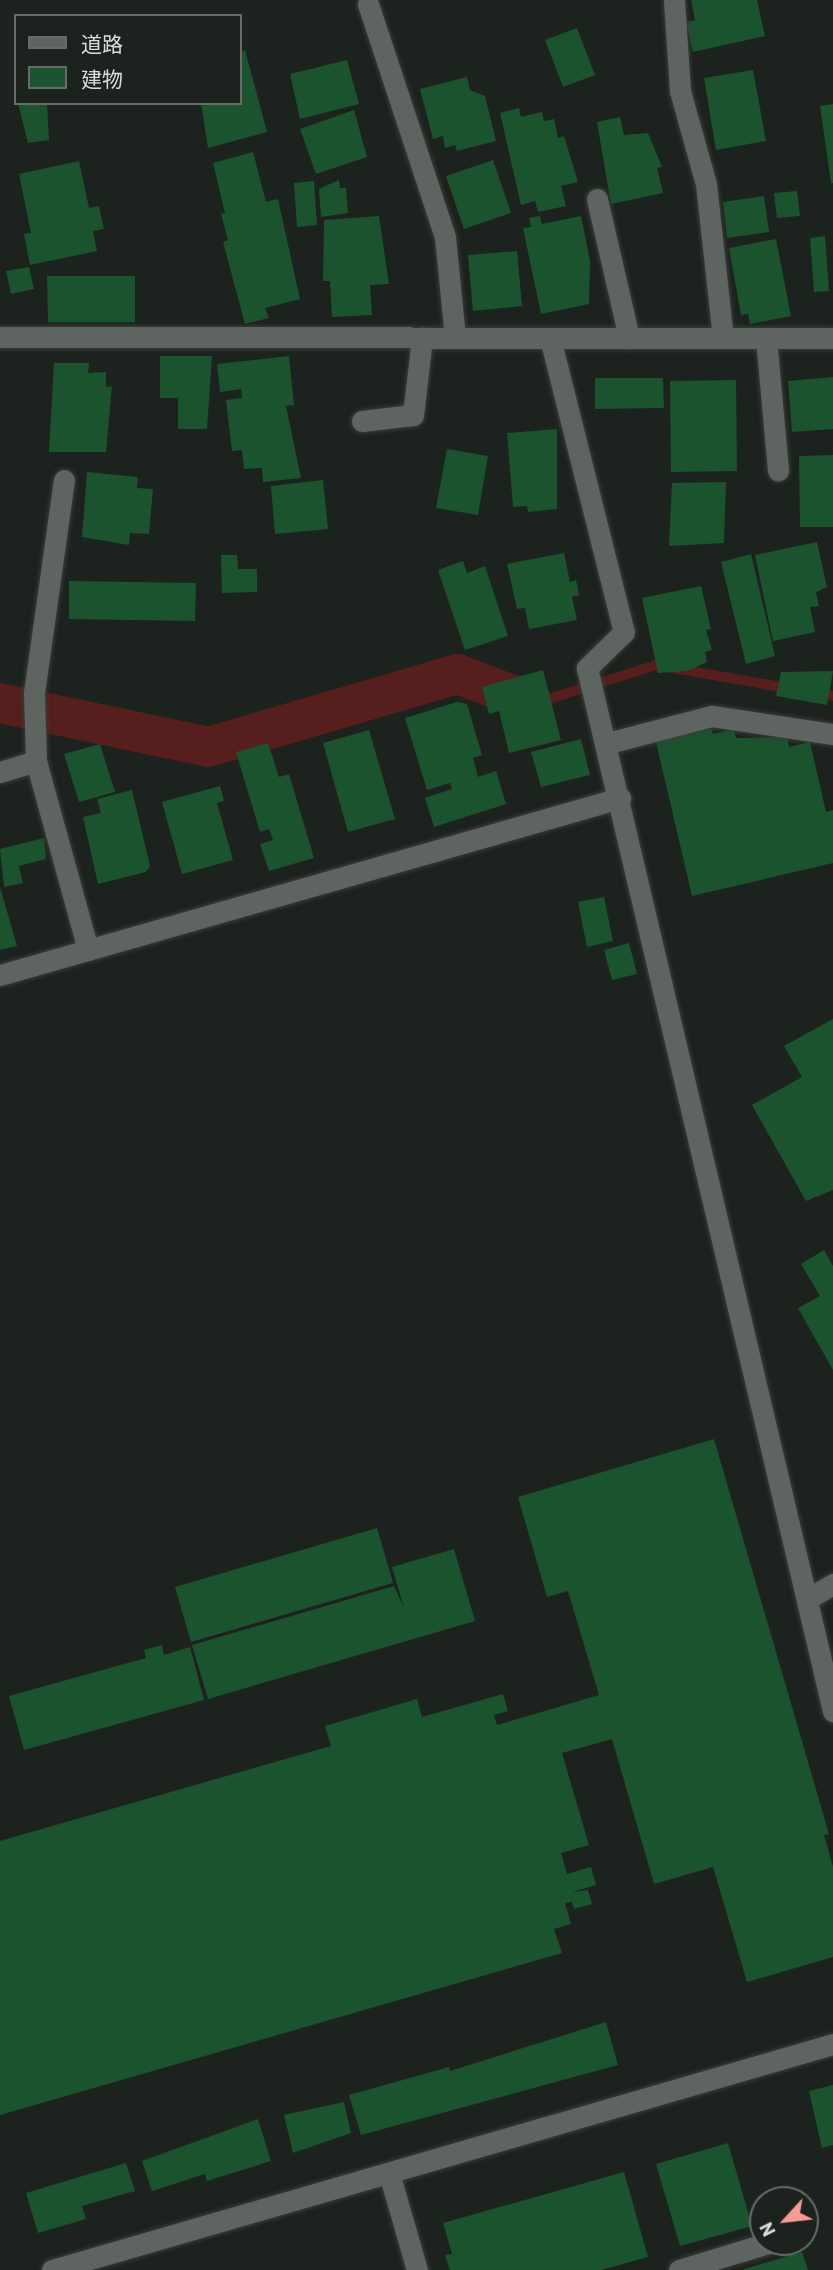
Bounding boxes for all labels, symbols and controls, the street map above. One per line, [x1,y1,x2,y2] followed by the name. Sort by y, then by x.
[14,14,242,105] legend
[81,31,123,56] text: 道路
[81,66,123,91] text: 建物
[749,2186,819,2256] north arrow
[754,2219,780,2241] text: N

